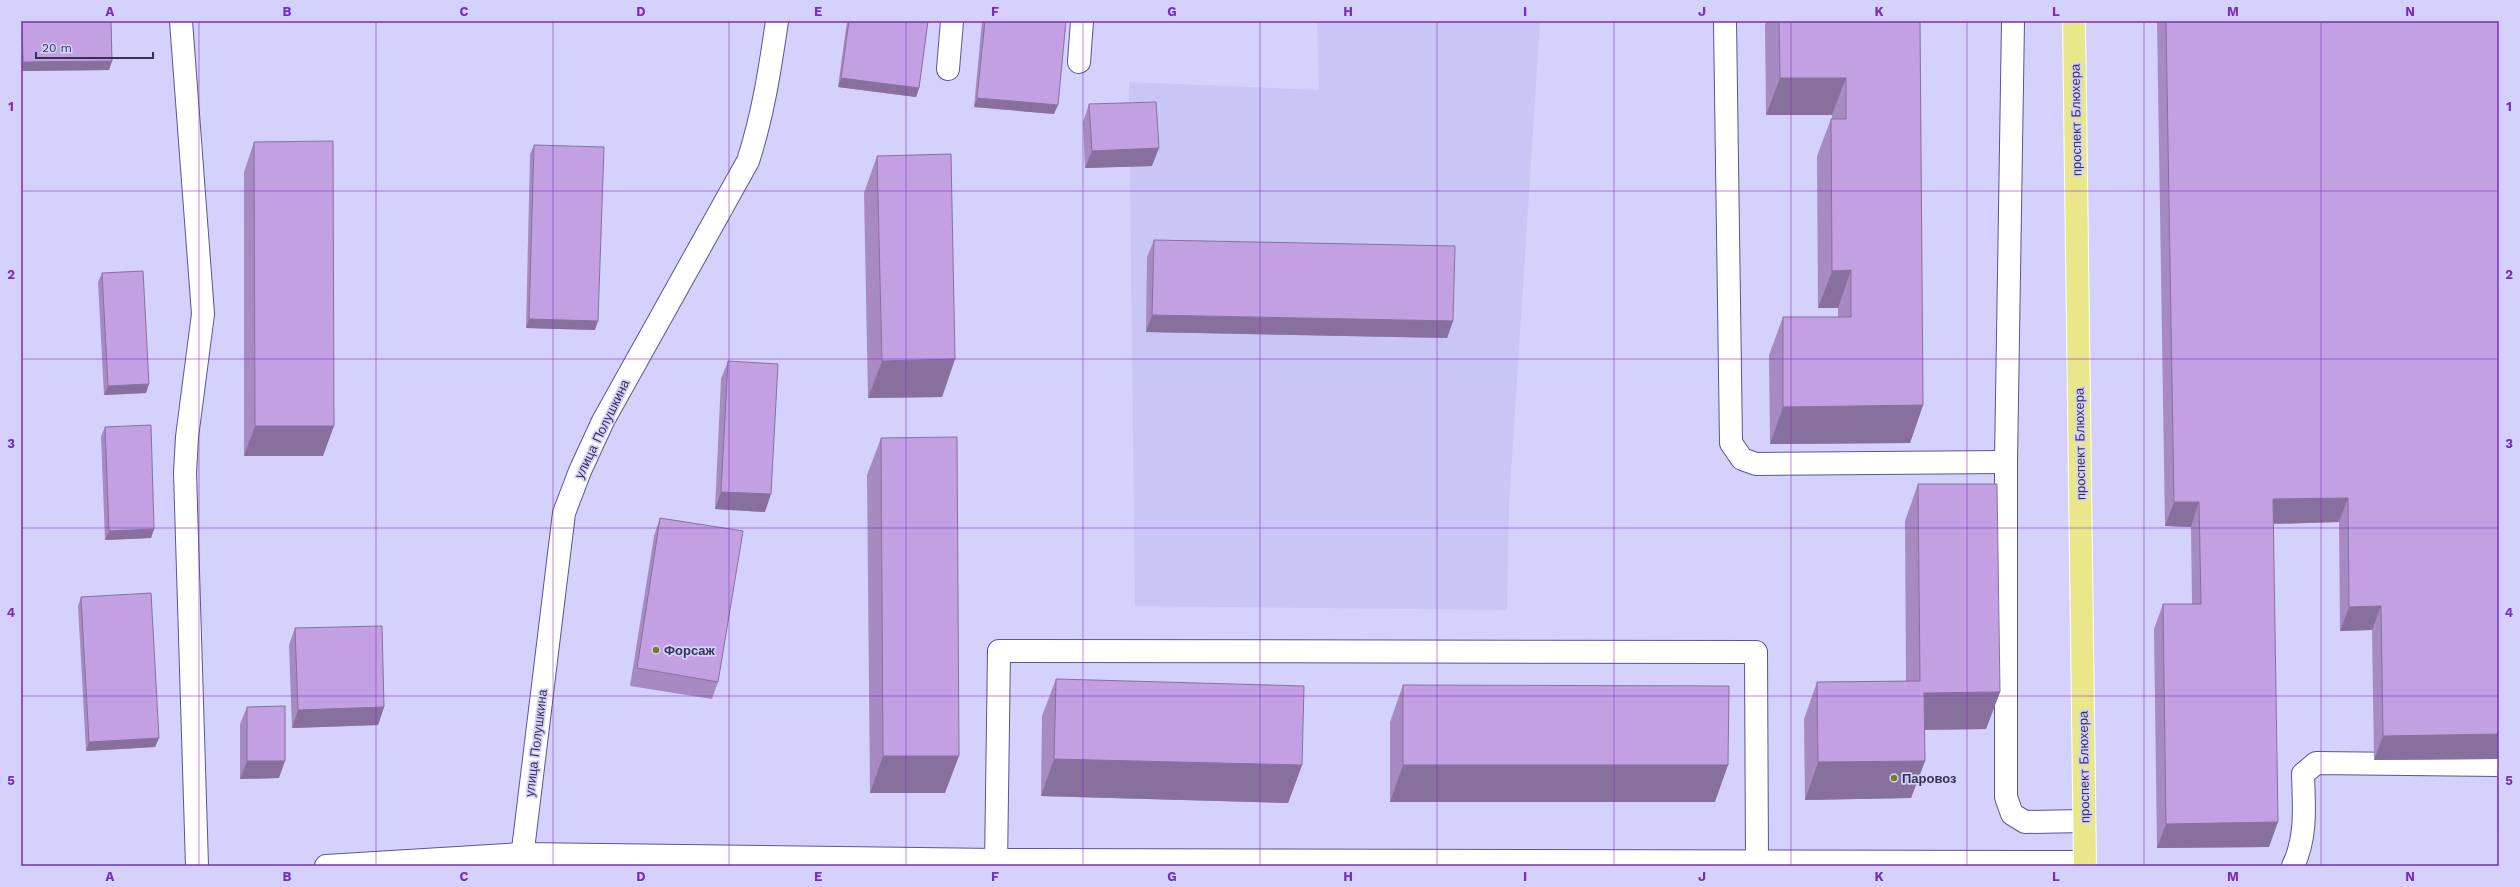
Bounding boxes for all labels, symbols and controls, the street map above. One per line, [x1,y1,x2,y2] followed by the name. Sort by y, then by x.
[106,4,115,19] text: A
[283,4,292,19] text: B
[460,4,469,19] text: C
[636,4,646,19] text: D
[814,4,822,19] text: E
[991,4,999,19] text: F
[1167,4,1177,19] text: G
[1343,4,1353,19] text: H
[1523,4,1527,19] text: I
[1698,4,1706,19] text: J
[1874,4,1884,19] text: K
[2052,4,2060,19] text: L
[2227,4,2239,19] text: M
[2405,4,2415,19] text: N
[36,34,153,60] scale bar
[42,41,72,55] text: 20 m
[2068,63,2084,176] street label: проспект Блюхера
[8,99,14,114] text: 1
[2506,99,2512,114] text: 1
[7,267,15,282] text: 2
[2505,267,2513,282] text: 2
[572,376,633,481] street label: улица Полушкина
[2072,387,2088,500] street label: проспект Блюхера
[7,436,15,451] text: 3
[2505,436,2513,451] text: 3
[7,605,16,620] text: 4
[2505,605,2514,620] text: 4
[664,643,716,658] place label: Форсаж
[651,645,661,655] marker: Форсаж
[522,688,550,798] street label: улица Полушкина
[2076,710,2092,823] street label: проспект Блюхера
[1902,771,1957,786] place label: Паровоз
[7,773,15,788] text: 5
[1889,773,1899,783] marker: Паровоз
[2505,773,2513,788] text: 5
[106,869,115,884] text: A
[283,869,292,884] text: B
[460,869,469,884] text: C
[636,869,646,884] text: D
[814,869,822,884] text: E
[991,869,999,884] text: F
[1167,869,1177,884] text: G
[1343,869,1353,884] text: H
[1523,869,1527,884] text: I
[1698,869,1706,884] text: J
[1874,869,1884,884] text: K
[2052,869,2060,884] text: L
[2227,869,2239,884] text: M
[2405,869,2415,884] text: N

